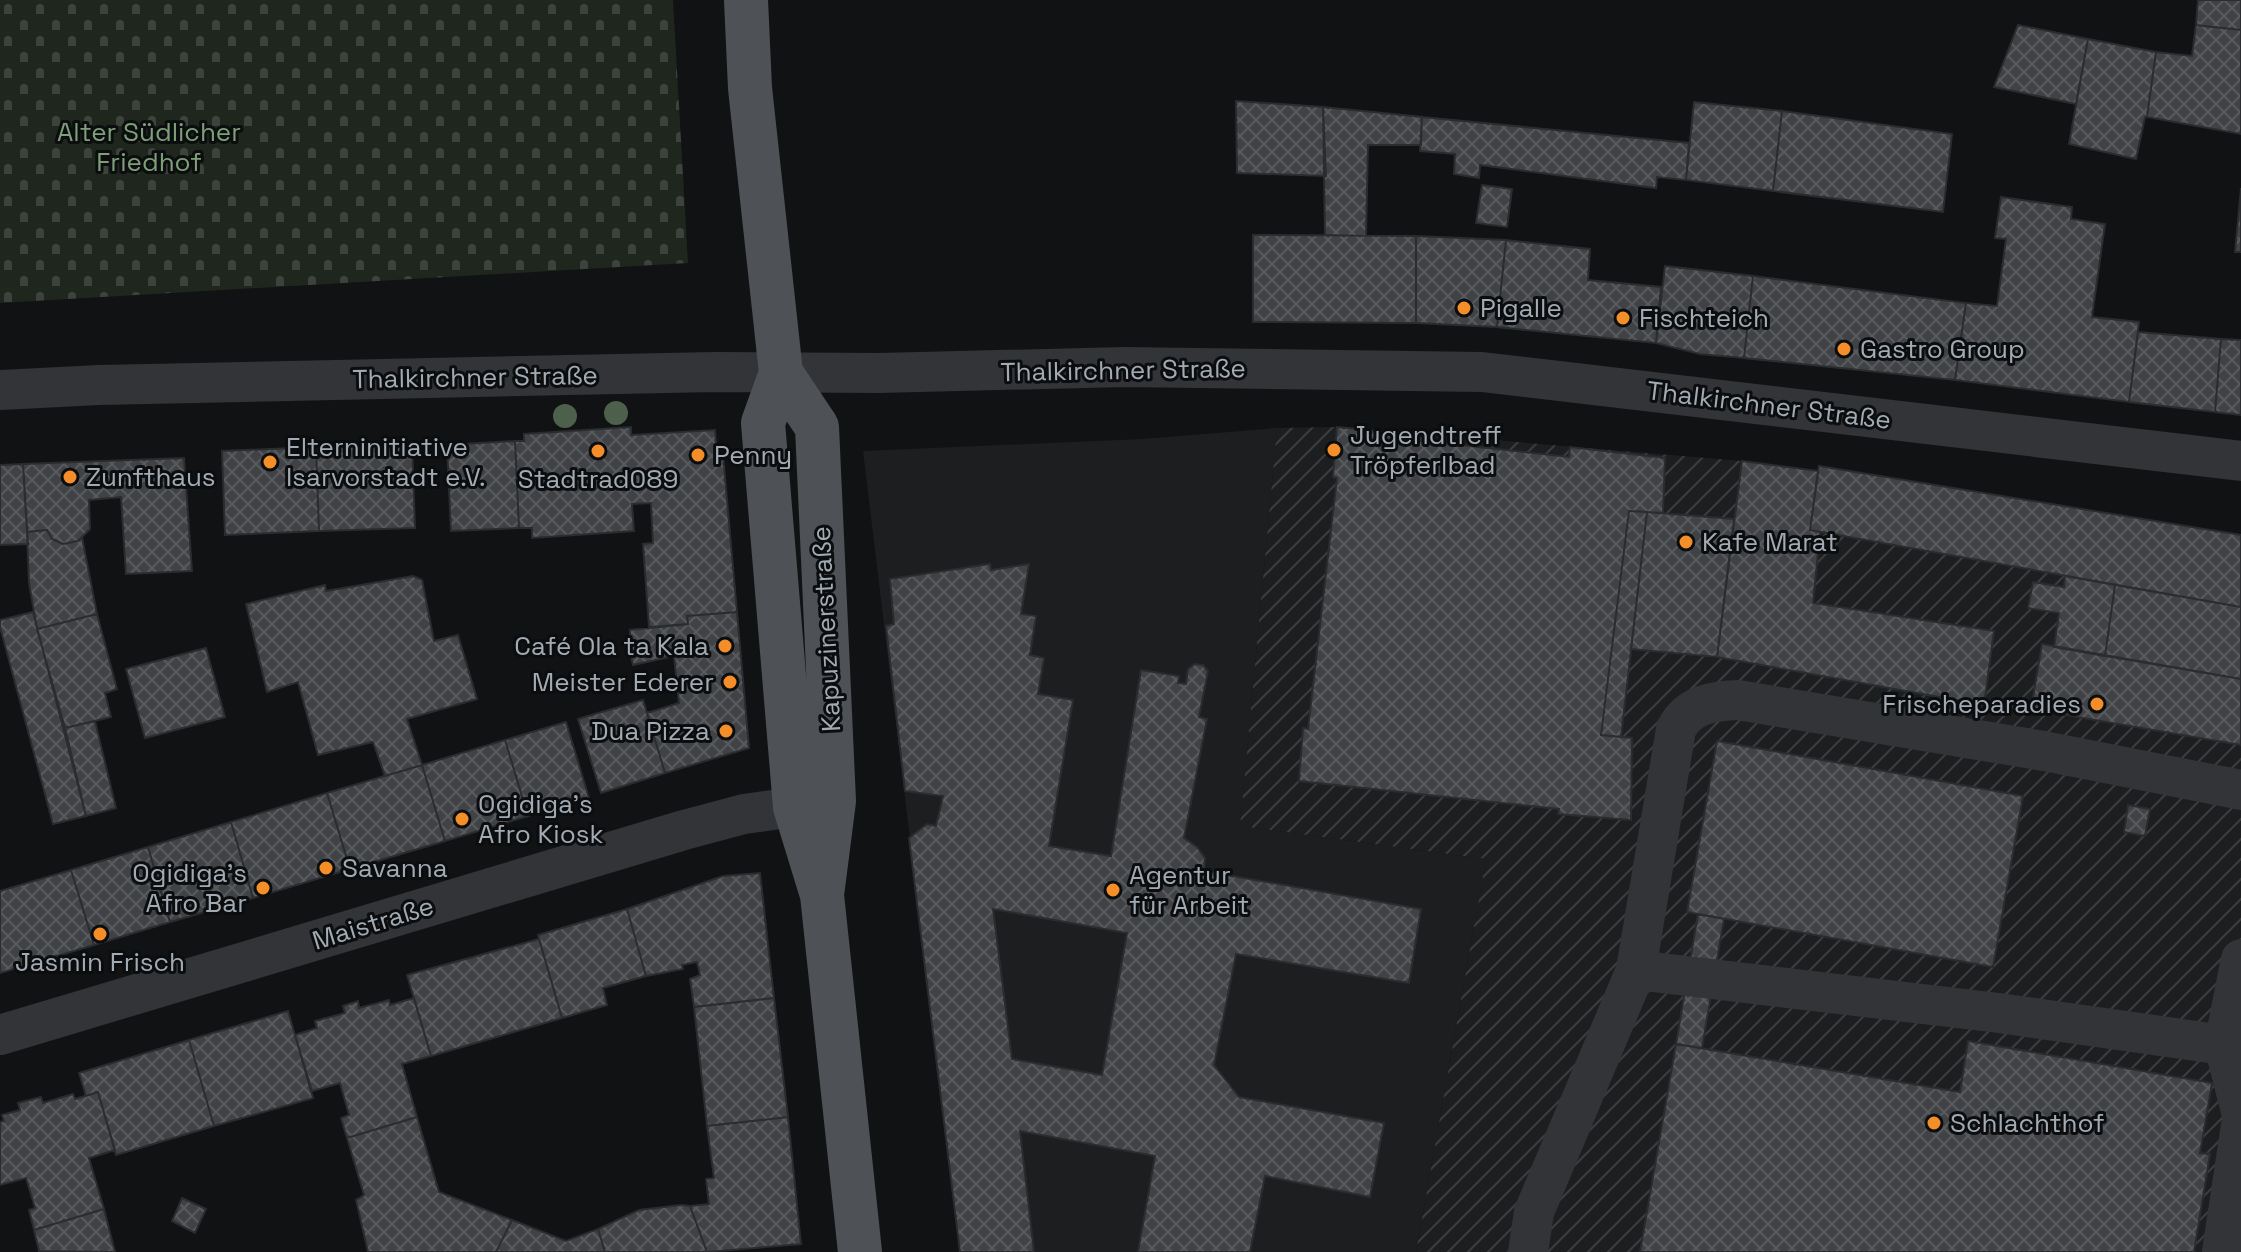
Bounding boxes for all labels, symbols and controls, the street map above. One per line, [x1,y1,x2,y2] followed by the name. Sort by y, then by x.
[57,115,241,179] park label: Alter Südlicher Friedhof
[1480,291,1562,325] place label: Pigalle
[1455,299,1473,317] marker: Pigalle
[1639,301,1769,335] place label: Fischteich
[1614,309,1632,327] marker: Fischteich
[1860,332,2025,366] place label: Gastro Group
[1835,340,1853,358] marker: Gastro Group
[1000,351,1246,389] street label: Thalkirchner Straße
[352,358,598,396] street label: Thalkirchner Straße
[1645,373,1893,437] street label: Thalkirchner Straße
[1350,418,1502,482] place label: Jugendtreff Tröpferlbad
[286,430,486,494] place label: Elterninitiative Isarvorstadt e.V.
[714,438,792,472] place label: Penny
[1325,441,1343,459] marker: Jugendtreff Tröpferlbad
[589,442,607,460] marker: Stadtrad089
[689,446,707,464] marker: Penny
[261,453,279,471] marker: Elterninitiative Isarvorstadt e.V.
[86,460,216,494] place label: Zunfthaus
[518,462,678,496] place label: Stadtrad089
[61,468,79,486] marker: Zunfthaus
[804,525,848,733] street label: Kapuzinerstraße
[1702,525,1838,559] place label: Kafe Marat
[1677,533,1695,551] marker: Kafe Marat
[514,629,709,663] place label: Café Ola ta Kala
[716,637,734,655] marker: Café Ola ta Kala
[532,665,714,699] place label: Meister Ederer
[721,673,739,691] marker: Meister Ederer
[1882,687,2081,721] place label: Frischeparadies
[2088,695,2106,713] marker: Frischeparadies
[591,714,710,748] place label: Dua Pizza
[717,722,735,740] marker: Dua Pizza
[478,787,603,851] place label: Ogidiga's Afro Kiosk
[453,810,471,828] marker: Ogidiga's Afro Kiosk
[342,851,448,885] place label: Savanna
[132,856,247,920] place label: Ogidiga's Afro Bar
[1129,858,1249,922] place label: Agentur für Arbeit
[317,859,335,877] marker: Savanna
[254,879,272,897] marker: Ogidiga's Afro Bar
[1104,881,1122,899] marker: Agentur für Arbeit
[308,888,438,958] street label: Maistraße
[91,925,109,943] marker: Jasmin Frisch
[15,945,185,979] place label: Jasmin Frisch
[1950,1106,2104,1140] place label: Schlachthof
[1925,1114,1943,1132] marker: Schlachthof

